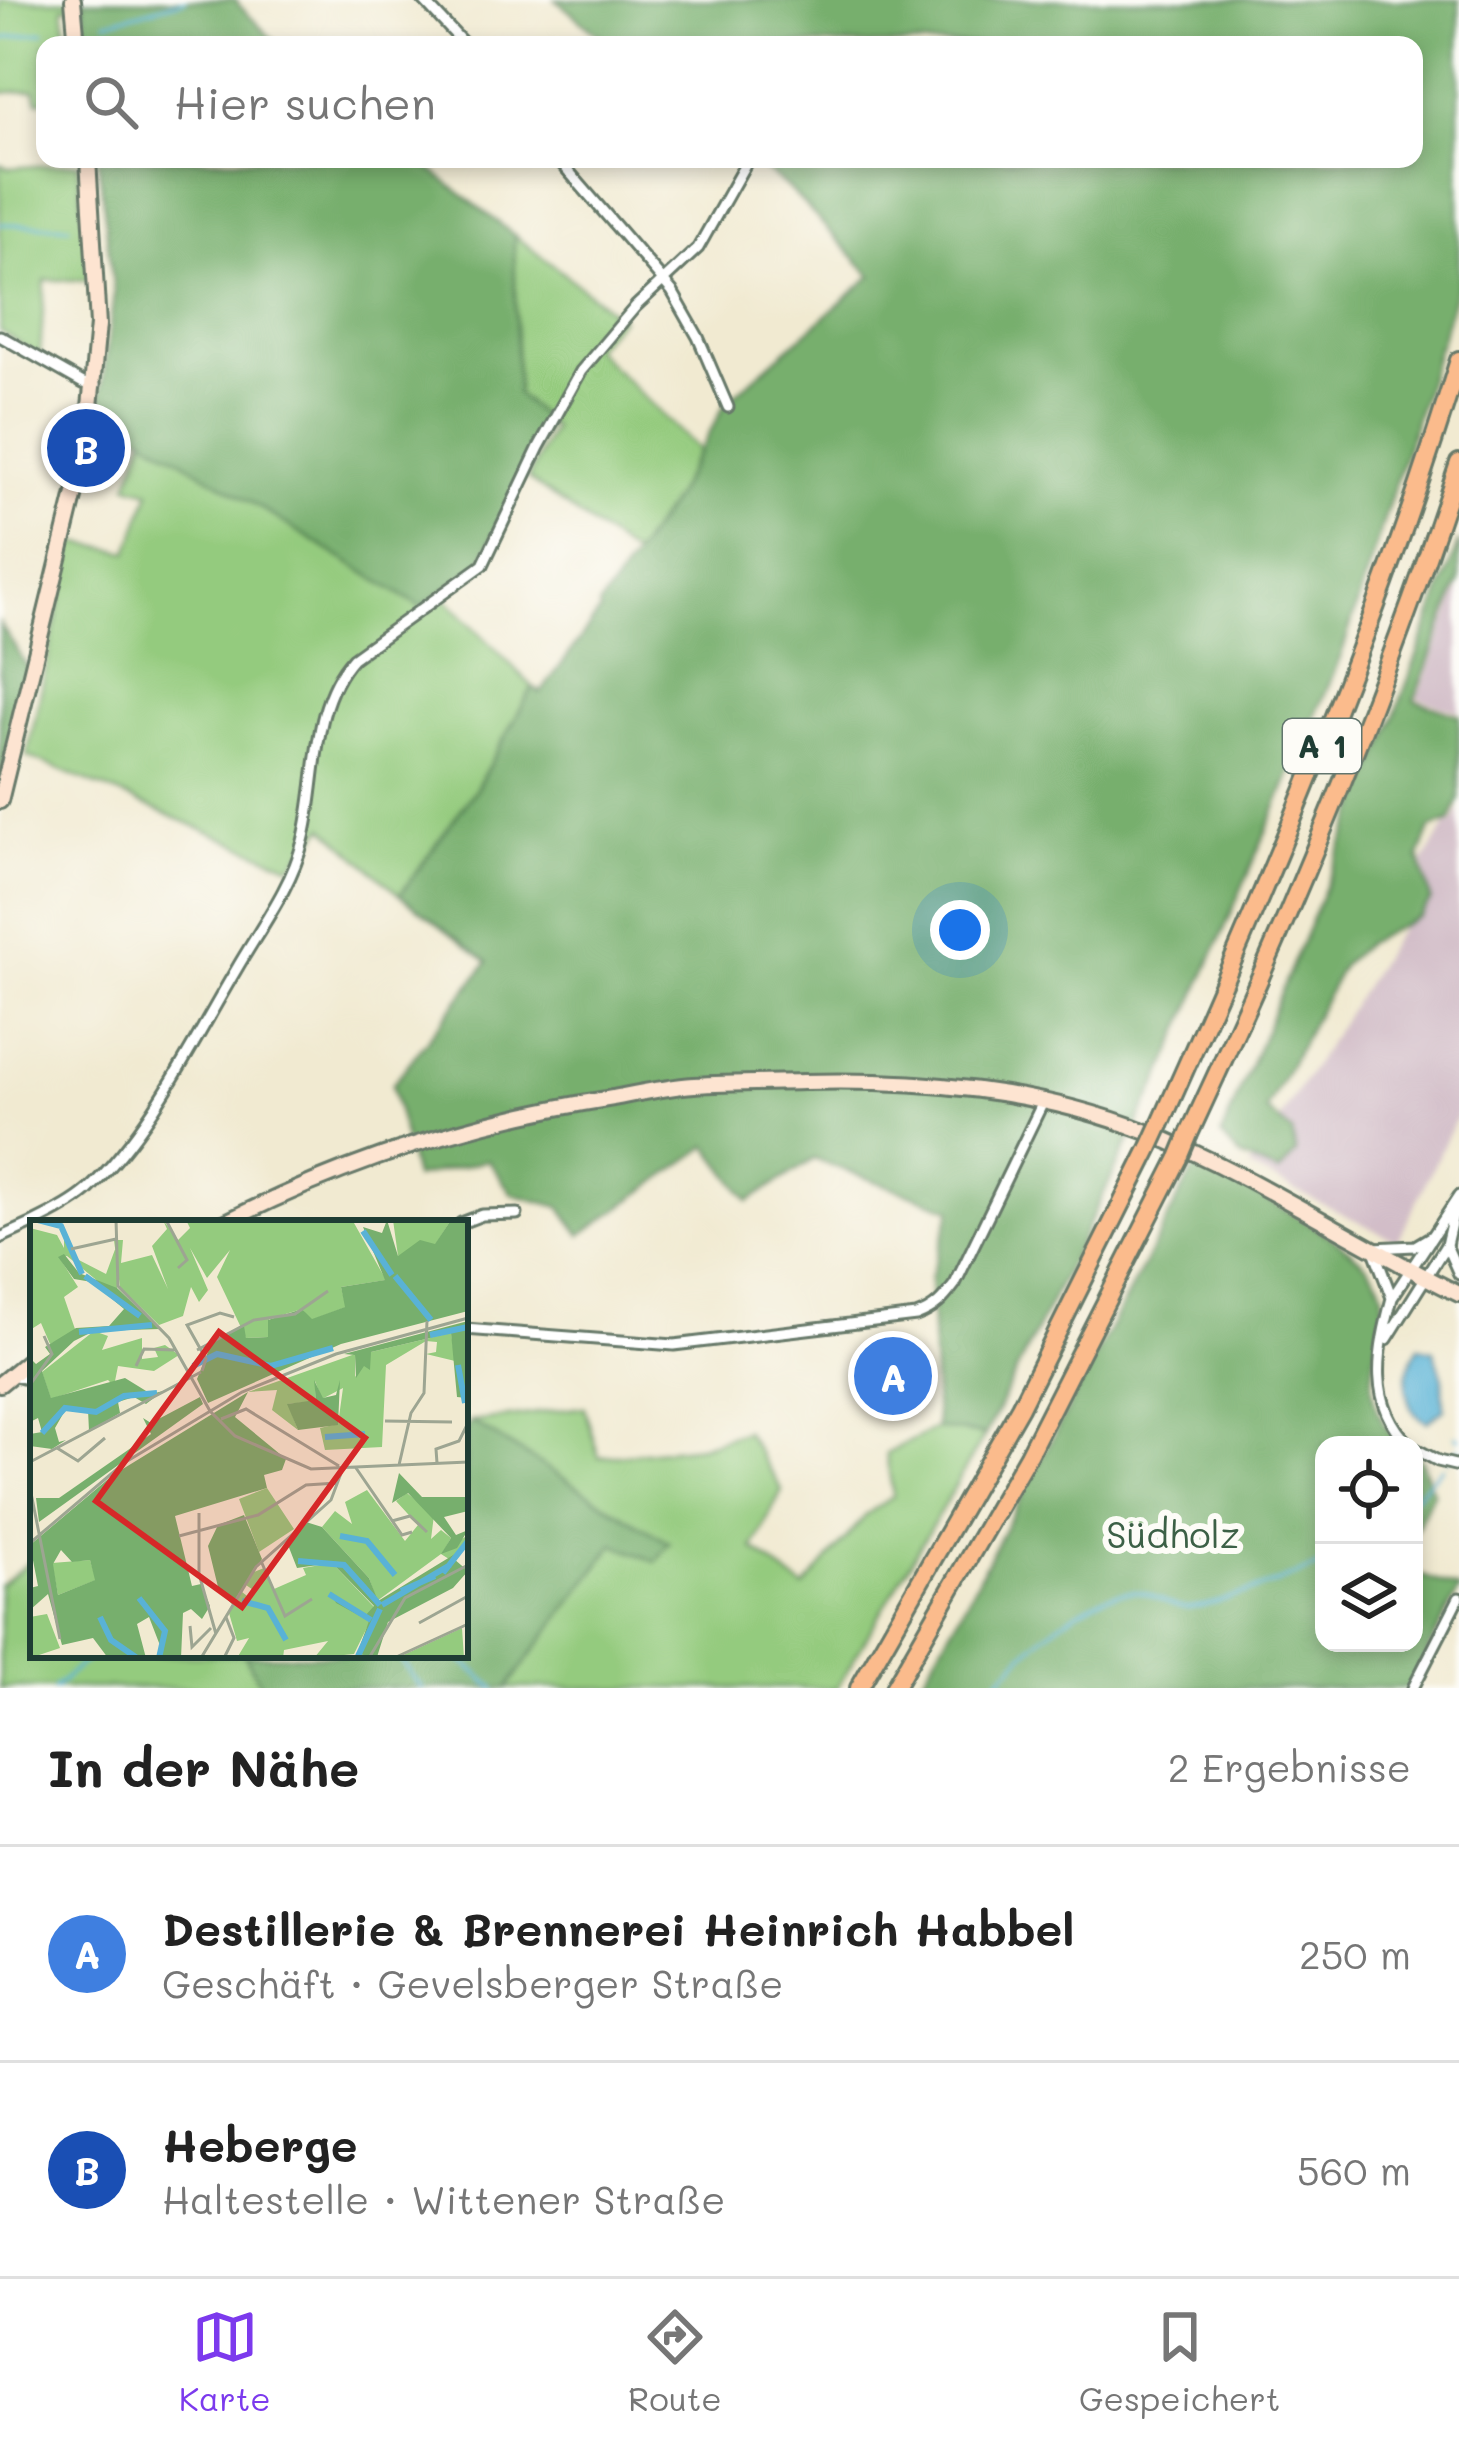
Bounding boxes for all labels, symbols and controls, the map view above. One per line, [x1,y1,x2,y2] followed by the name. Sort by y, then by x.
[36,36,1423,168] search box
[78,69,144,135] icon: search
[174,73,436,131] text: Hier suchen
[47,403,125,493] pin: B
[1283,719,1361,773] road number: A 1
[930,900,990,960] your location
[30,1220,468,1658] inset map
[854,1331,932,1421] pin: A
[1315,1436,1423,1652] map controls
[1315,1436,1423,1544] button: locate
[1106,1510,1240,1557] park label: Südholz
[1315,1544,1423,1652] button: layers
[48,1733,359,1800] text: In der Nähe
[1168,1741,1411,1792] text: 2 Ergebnisse
[162,1899,1074,1957] text: Destillerie & Brennerei Heinrich Habbel
[73,1928,101,1979] text: A
[1299,1928,1411,1979] text: 250 m
[162,1957,783,2008] text: Geschäft · Gevelsberger Straße
[162,2115,358,2173] text: Heberge
[74,2144,100,2195] text: B
[1297,2144,1411,2195] text: 560 m
[162,2173,725,2224] text: Haltestelle · Wittener Straße
[179,2304,271,2419] tab: Karte
[628,2304,722,2419] tab: Route
[1079,2304,1280,2419] tab: Gespeichert

